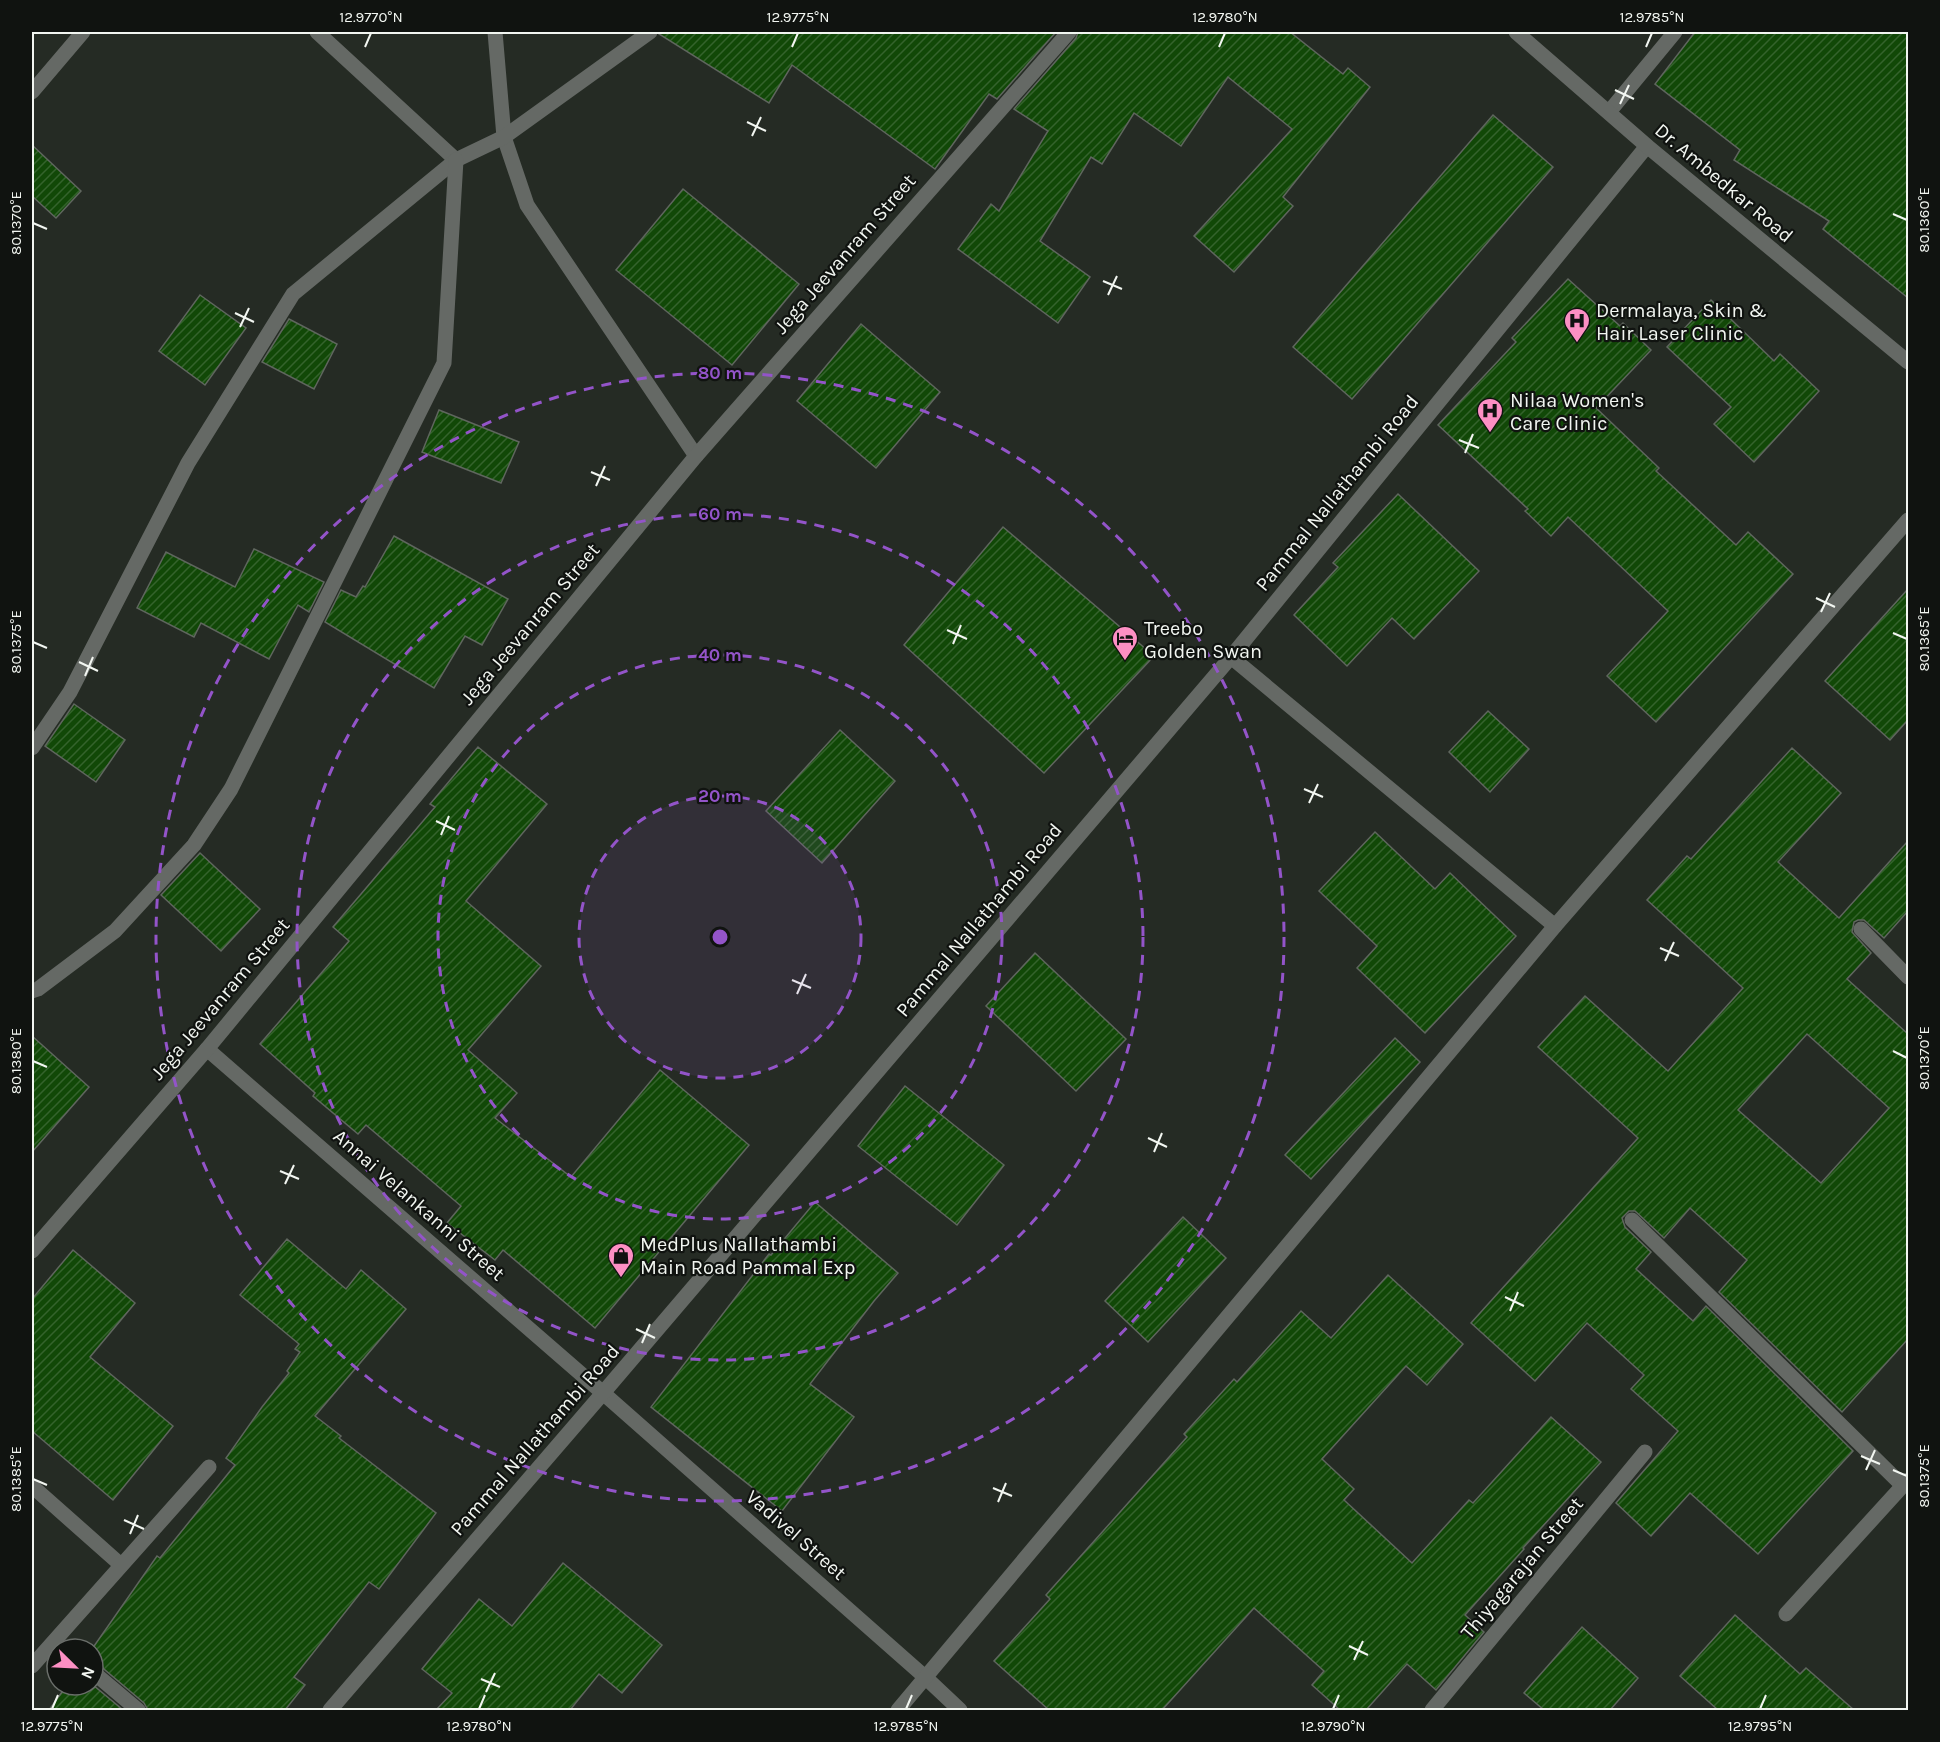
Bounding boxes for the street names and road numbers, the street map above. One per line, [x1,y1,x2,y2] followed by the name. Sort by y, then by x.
[1650,119,1798,247] street label: Dr. Ambedkar Road
[769,169,921,338] street label: Jega Jeevanram Street
[1251,390,1423,596] street label: Pammal Nallathambi Road
[456,538,605,709] street label: Jega Jeevanram Street
[891,819,1067,1021] street label: Pammal Nallathambi Road
[146,913,295,1084] street label: Jega Jeevanram Street
[329,1124,510,1286] street label: Annai Velankanni Street
[446,1340,624,1540] street label: Pammal Nallathambi Road
[741,1485,851,1585] street label: Vadivel Street
[1456,1492,1588,1644] street label: Thiyagarajan Street

